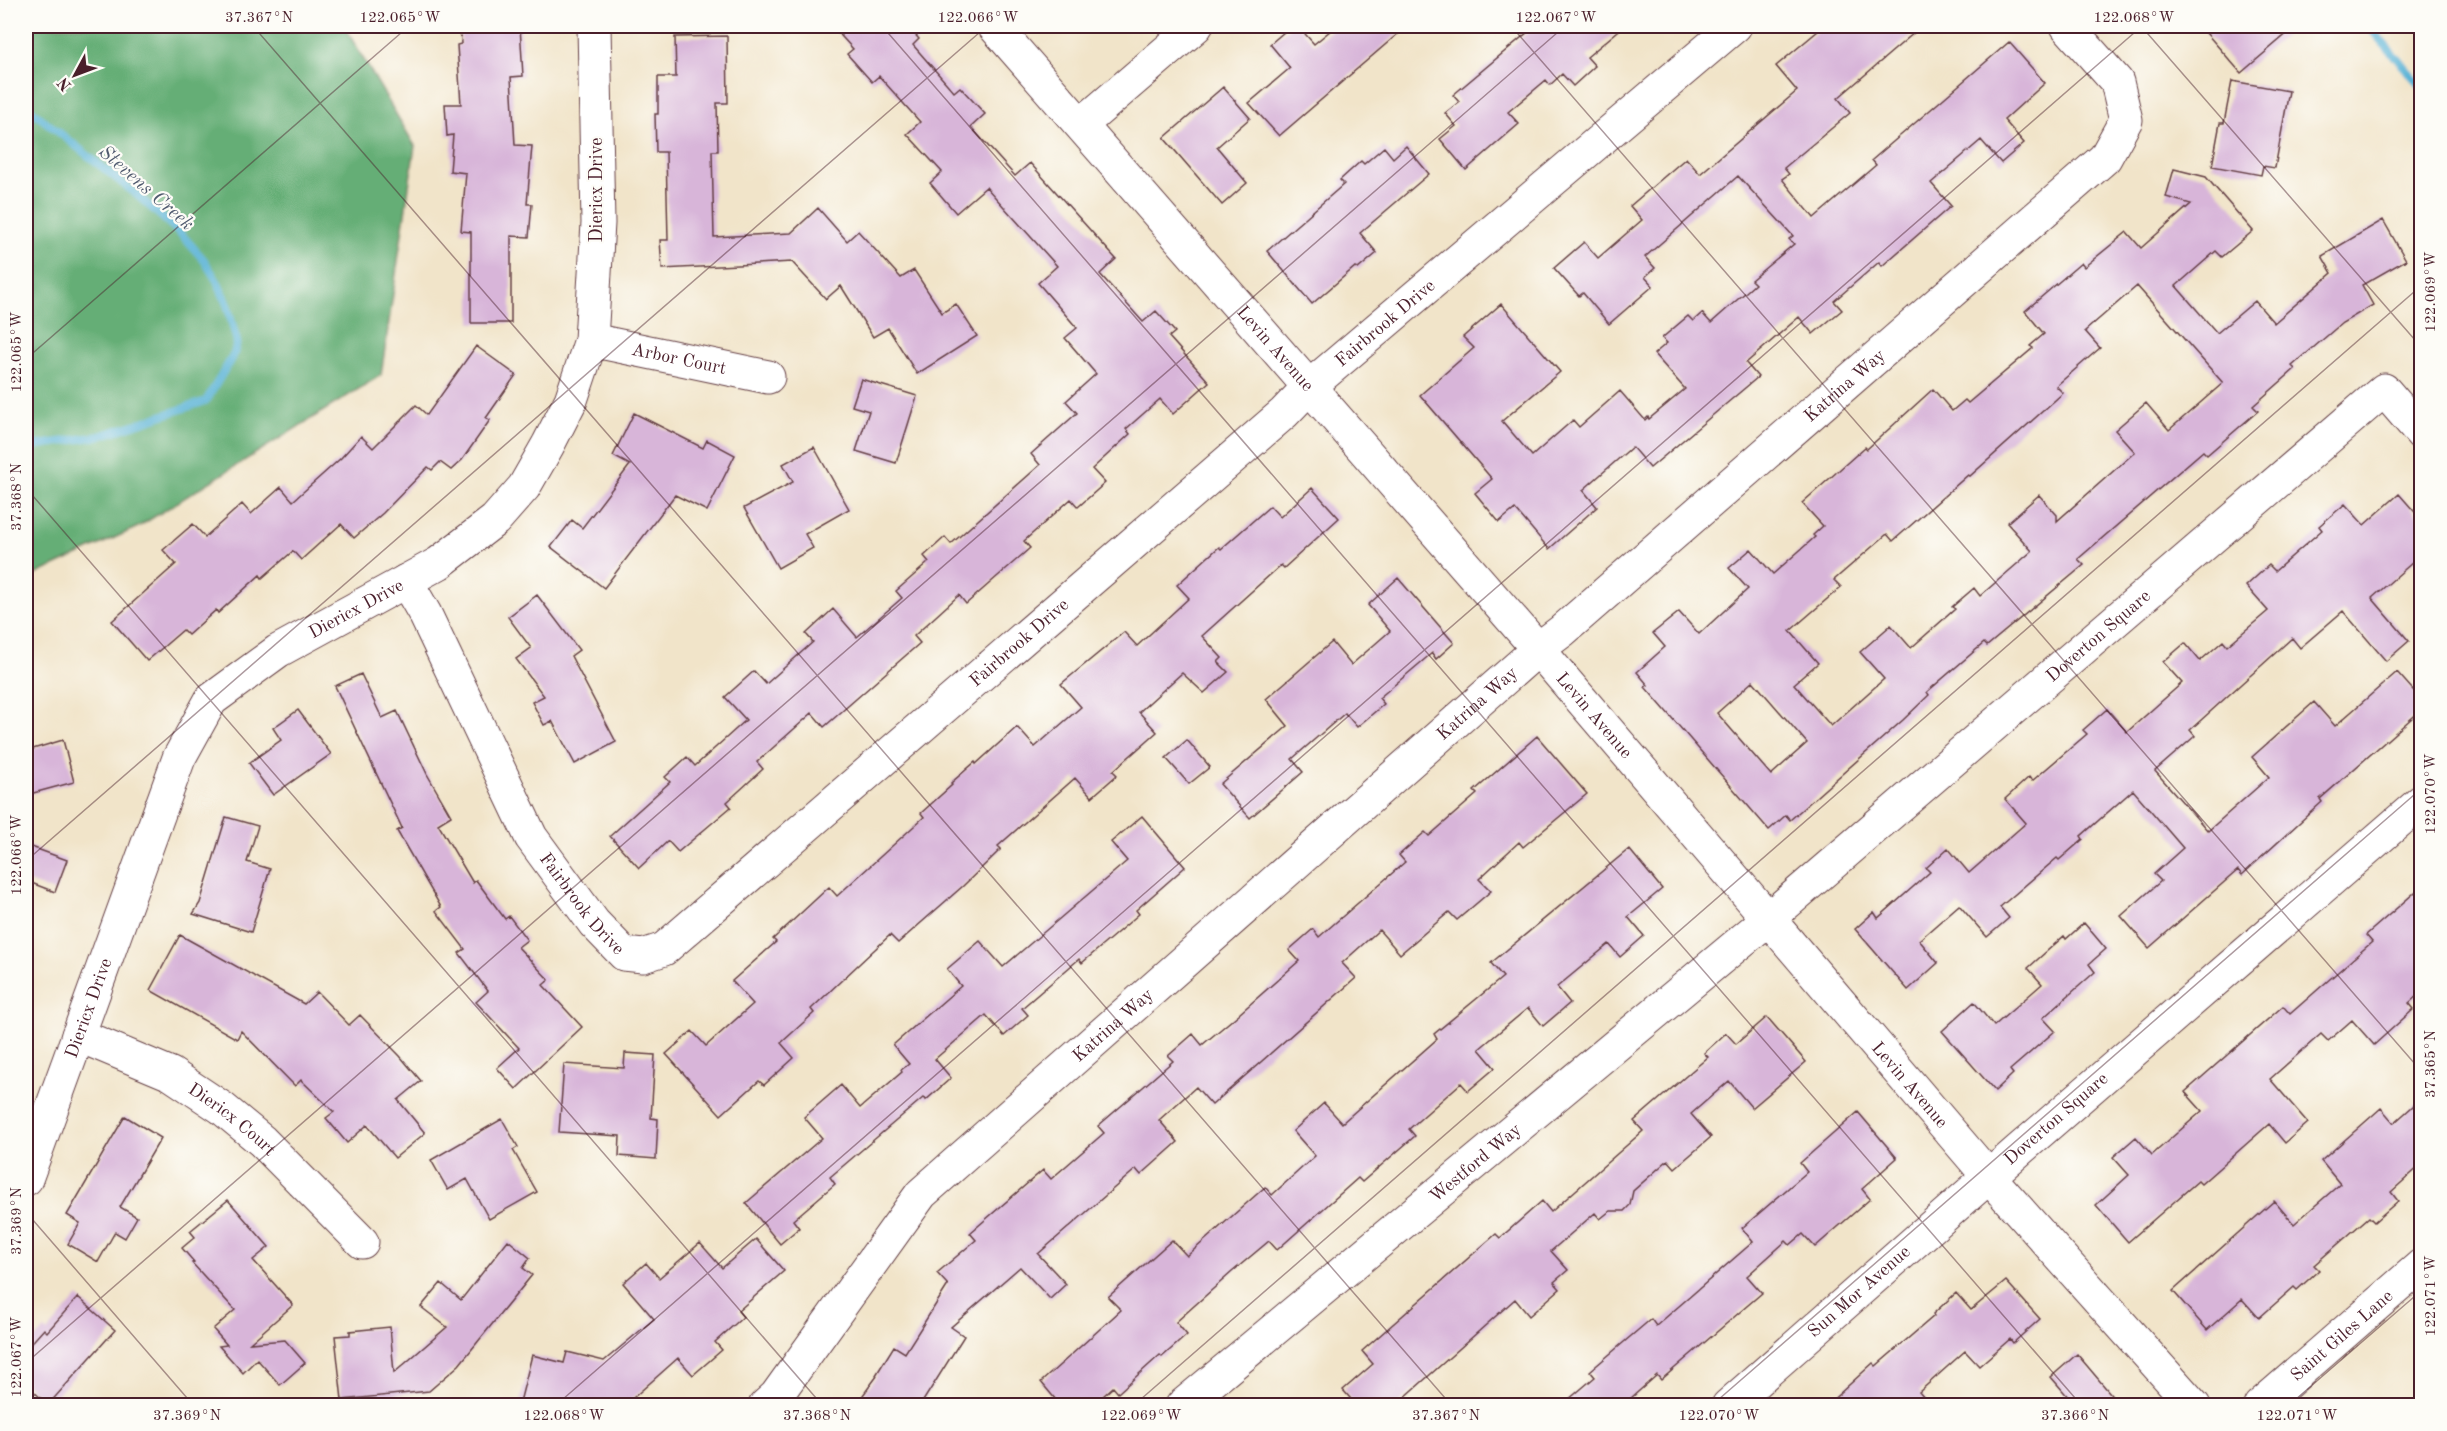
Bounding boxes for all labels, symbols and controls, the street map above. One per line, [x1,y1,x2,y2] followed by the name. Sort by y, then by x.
[225,11,293,26] text: 37.367°N
[359,11,441,26] text: 122.065°W
[937,11,1019,26] text: 122.066°W
[1515,11,1597,26] text: 122.067°W
[2093,11,2175,26] text: 122.068°W
[45,45,105,105] north arrow
[55,73,75,93] text: N
[588,138,606,242] street label: Diericx Drive
[94,142,197,235] water label: Stevens Creek
[2424,251,2439,333] text: 122.069°W
[1332,276,1439,371] street label: Fairbrook Drive
[1233,303,1317,395] street label: Levin Avenue
[10,311,25,393] text: 122.065°W
[630,341,728,378] street label: Arbor Court
[1801,346,1889,426] street label: Katrina Way
[10,463,25,531] text: 37.368°N
[306,576,407,642] street label: Diericx Drive
[2043,587,2154,686] street label: Doverton Square
[967,596,1072,690] street label: Fairbrook Drive
[1434,663,1521,744] street label: Katrina Way
[1552,669,1635,762] street label: Levin Avenue
[2424,753,2439,835] text: 122.070°W
[10,814,25,896] text: 122.066°W
[536,850,627,958] street label: Fairbrook Drive
[63,956,116,1061] street label: Diericx Drive
[1069,985,1157,1066] street label: Katrina Way
[2424,1030,2439,1098] text: 37.365°N
[1868,1039,1951,1132] street label: Levin Avenue
[2001,1069,2112,1169] street label: Doverton Square
[185,1080,279,1159] street label: Diericx Court
[1427,1120,1525,1206] street label: Westford Way
[10,1187,25,1255] text: 37.369°N
[1805,1242,1914,1341] street label: Sun Mor Avenue
[2424,1255,2439,1337] text: 122.071°W
[2288,1287,2397,1385] street label: Saint Giles Lane
[10,1316,25,1398] text: 122.067°W
[153,1409,221,1424] text: 37.369°N
[523,1409,605,1424] text: 122.068°W
[783,1409,851,1424] text: 37.368°N
[1100,1409,1182,1424] text: 122.069°W
[1412,1409,1480,1424] text: 37.367°N
[1678,1409,1760,1424] text: 122.070°W
[2041,1409,2109,1424] text: 37.366°N
[2256,1409,2338,1424] text: 122.071°W

